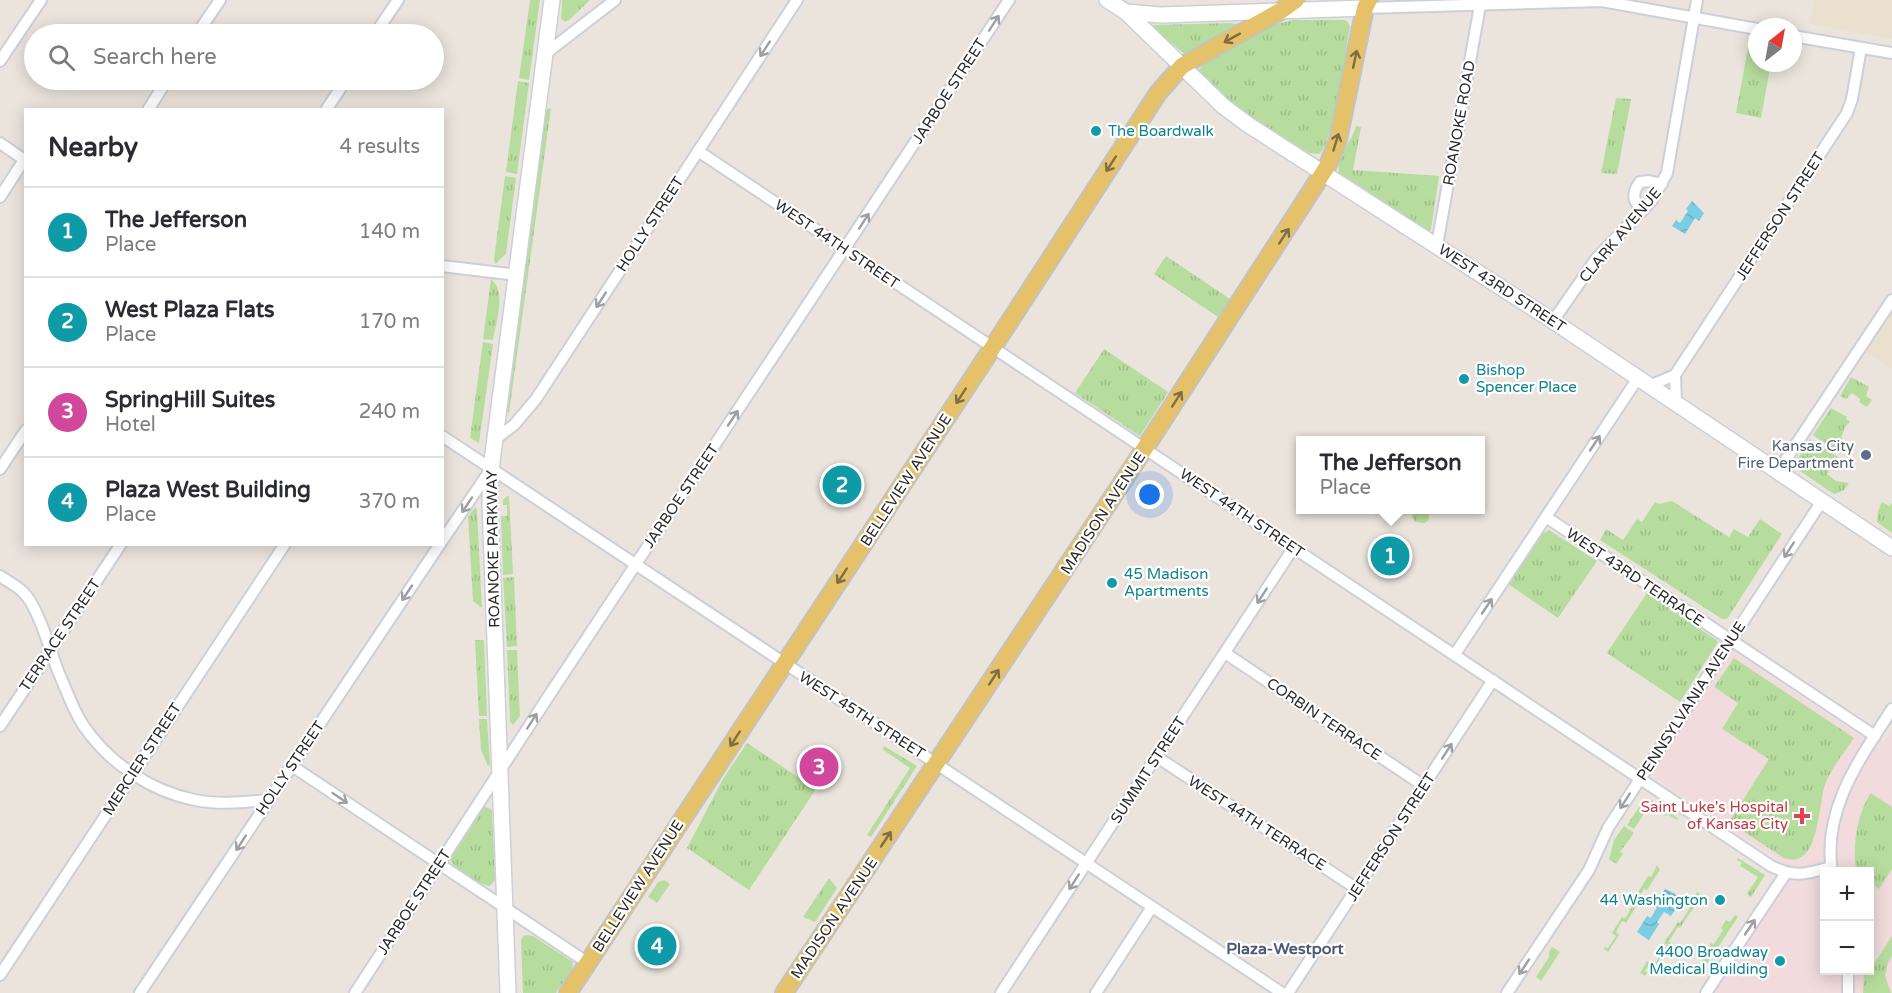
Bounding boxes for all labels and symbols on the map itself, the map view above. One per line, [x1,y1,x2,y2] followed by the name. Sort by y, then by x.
[988,15,1000,31] one-way arrow
[1748,18,1802,72] north arrow
[1224,32,1241,44] one-way arrow
[908,35,990,147] street label: JARBOE STREET
[759,40,771,57] one-way arrow
[1350,50,1361,69] one-way arrow
[1439,59,1479,187] street label: ROANOKE ROAD
[1108,122,1214,140] place label: The Boardwalk
[1089,124,1103,138] marker: The Boardwalk
[1332,133,1343,152] one-way arrow
[1732,149,1828,283] street label: JEFFERSON STREET
[1105,156,1118,173] one-way arrow
[613,173,687,275] street label: HOLLY STREET
[1575,184,1665,286] street label: CLARK AVENUE
[771,196,903,292] street label: WEST 44TH STREET
[857,212,870,229] one-way arrow
[1278,228,1290,245] one-way arrow
[1435,240,1569,336] street label: WEST 43RD STREET
[595,291,607,308] one-way arrow
[1476,361,1577,396] place label: Bishop Spencer Place
[1457,372,1471,386] marker: Bishop Spencer Place
[955,387,967,404] one-way arrow
[1171,391,1183,408] one-way arrow
[727,410,739,427] one-way arrow
[857,411,955,549] street label: BELLEVIEW AVENUE
[1589,435,1601,452] one-way arrow
[1738,437,1854,472] place label: Kansas City Fire Department
[640,441,722,551] street label: JARBOE STREET
[1859,448,1873,462] marker: Kansas City Fire Department
[1057,449,1149,577] street label: MADISON AVENUE
[822,462,862,508] pin: 2
[1176,465,1308,561] street label: WEST 44TH STREET
[483,469,503,628] street label: ROANOKE PARKWAY
[1135,480,1164,509] your location
[461,496,473,512] one-way arrow
[1563,524,1707,630] street label: WEST 43RD TERRACE
[1370,534,1410,578] pin: 1
[1783,542,1796,559] one-way arrow
[1124,565,1209,600] place label: 45 Madison Apartments
[836,567,848,584] one-way arrow
[16,575,104,695] street label: TERRACE STREET
[1105,576,1119,590] marker: 45 Madison Apartments
[401,584,413,601] one-way arrow
[1256,587,1268,604] one-way arrow
[1481,597,1494,614] one-way arrow
[1633,618,1749,784] street label: PENNSYLVANIA AVENUE
[796,668,928,762] street label: WEST 45TH STREET
[988,669,1000,686] one-way arrow
[1263,674,1385,764] street label: CORBIN TERRACE
[99,699,185,819] street label: MERCIER STREET
[527,713,539,730] one-way arrow
[1107,713,1189,827] street label: SUMMIT STREET
[252,717,328,819] street label: HOLLY STREET
[729,730,741,747] one-way arrow
[1441,743,1453,760] one-way arrow
[800,744,838,789] pin: 3
[1343,770,1439,904] street label: JEFFERSON STREET
[1185,772,1329,874] street label: WEST 44TH TERRACE
[332,792,348,804] one-way arrow
[1619,793,1631,809] one-way arrow
[1641,798,1788,833] place label: Saint Luke's Hospital of Kansas City
[1793,807,1811,825] marker: Saint Luke's Hospital of Kansas City
[589,817,687,955] street label: BELLEVIEW AVENUE
[880,831,893,848] one-way arrow
[234,834,247,851] one-way arrow
[373,846,455,958] street label: JARBOE STREET
[787,854,881,982] street label: MADISON AVENUE
[1068,873,1080,890] one-way arrow
[1600,891,1708,909] place label: 44 Washington
[1713,893,1727,907] marker: 44 Washington
[1744,919,1756,935] one-way arrow
[638,924,676,968] pin: 4
[1226,939,1345,959] district label: Plaza-Westport
[1649,943,1768,978] place label: 4400 Broadway Medical Building
[1773,954,1787,968] marker: 4400 Broadway Medical Building
[1518,959,1530,975] one-way arrow

